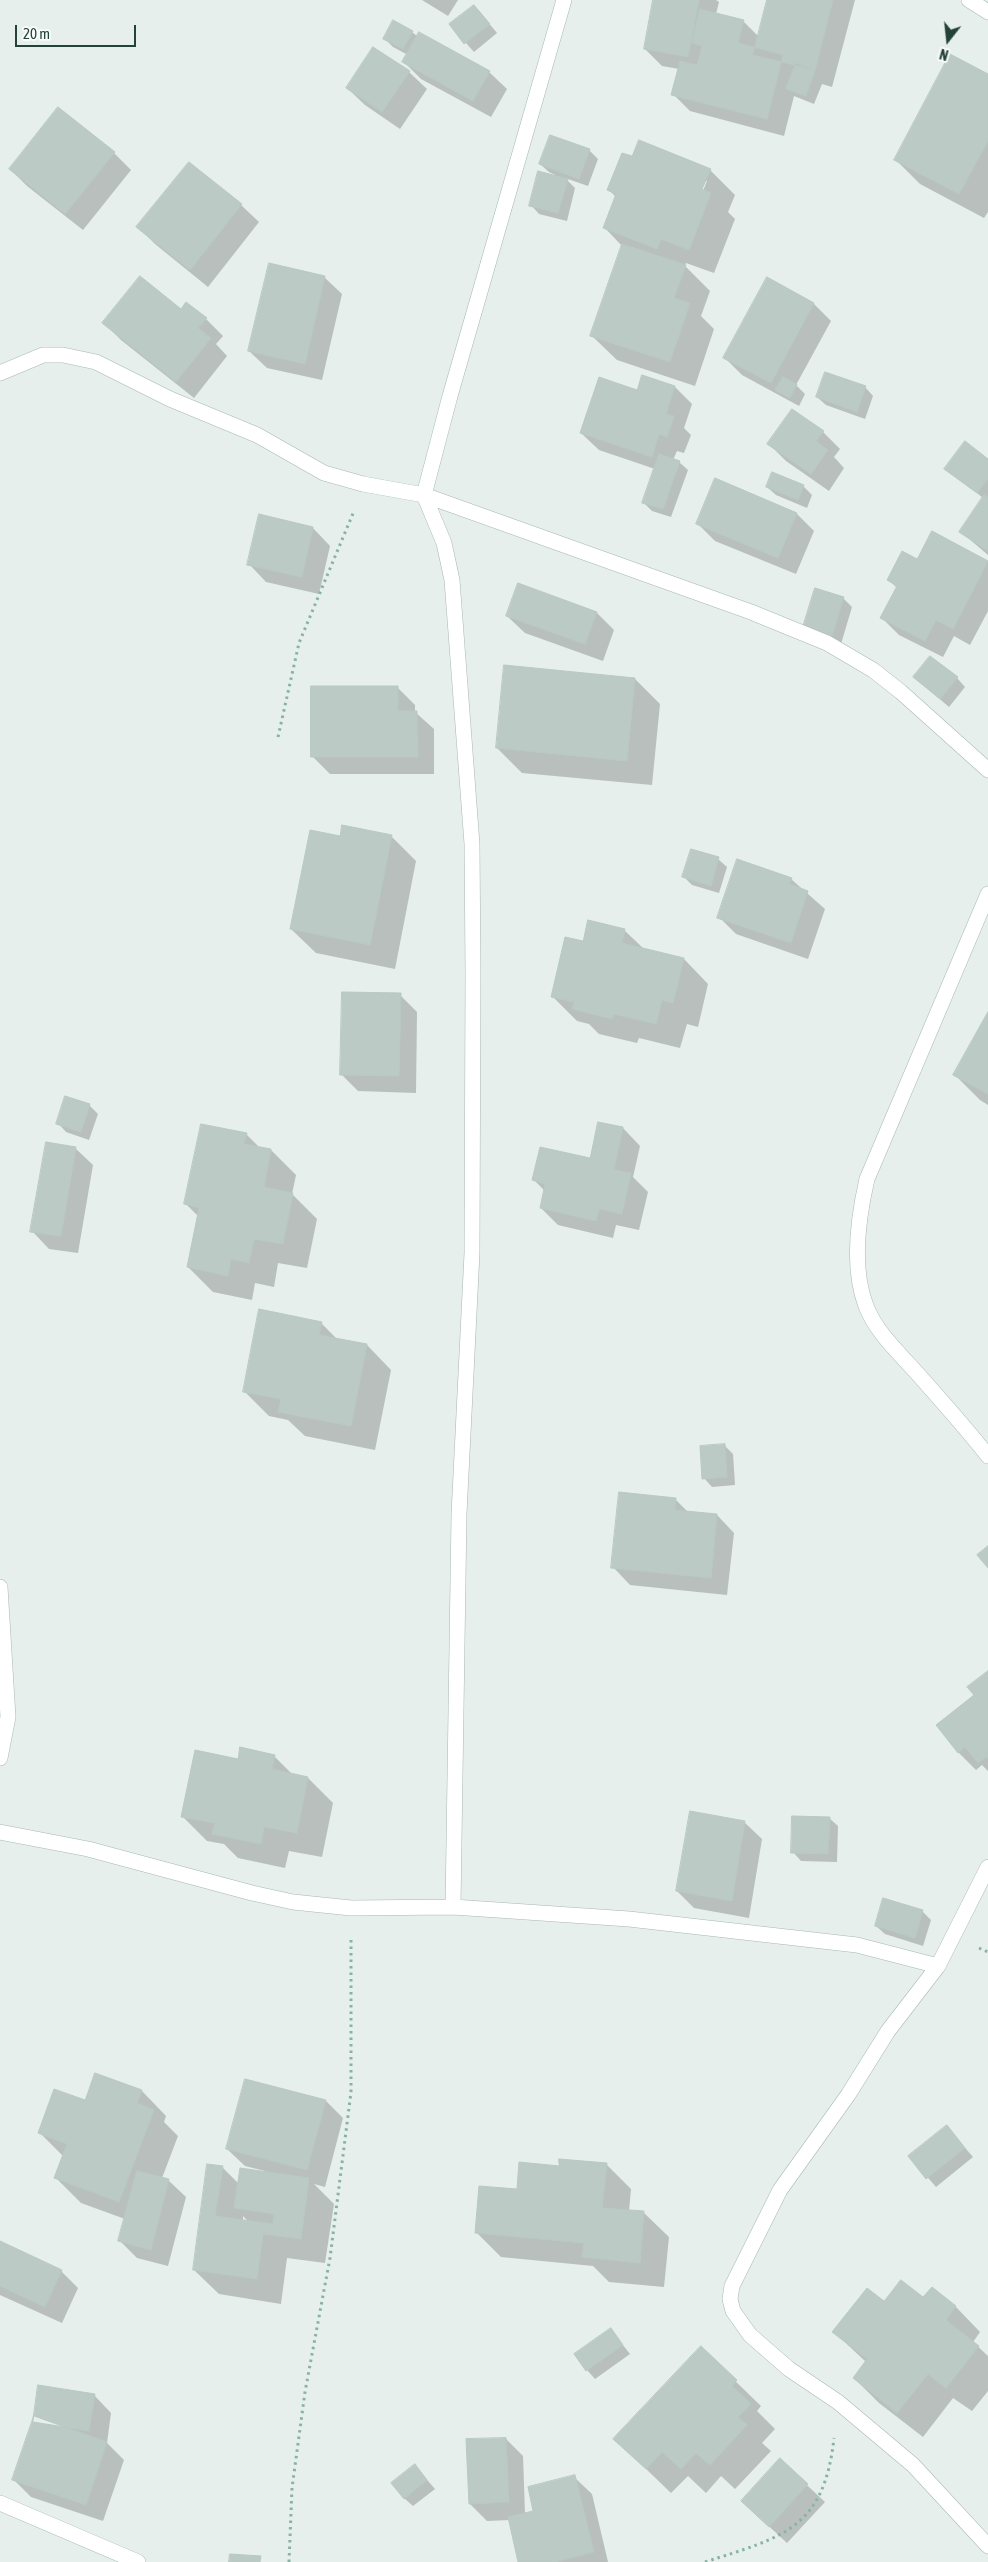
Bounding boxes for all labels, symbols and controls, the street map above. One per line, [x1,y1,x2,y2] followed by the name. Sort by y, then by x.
[18,15,139,47] scale bar
[923,15,973,65] north arrow
[23,25,50,42] text: 20 m
[938,46,950,63] text: N

